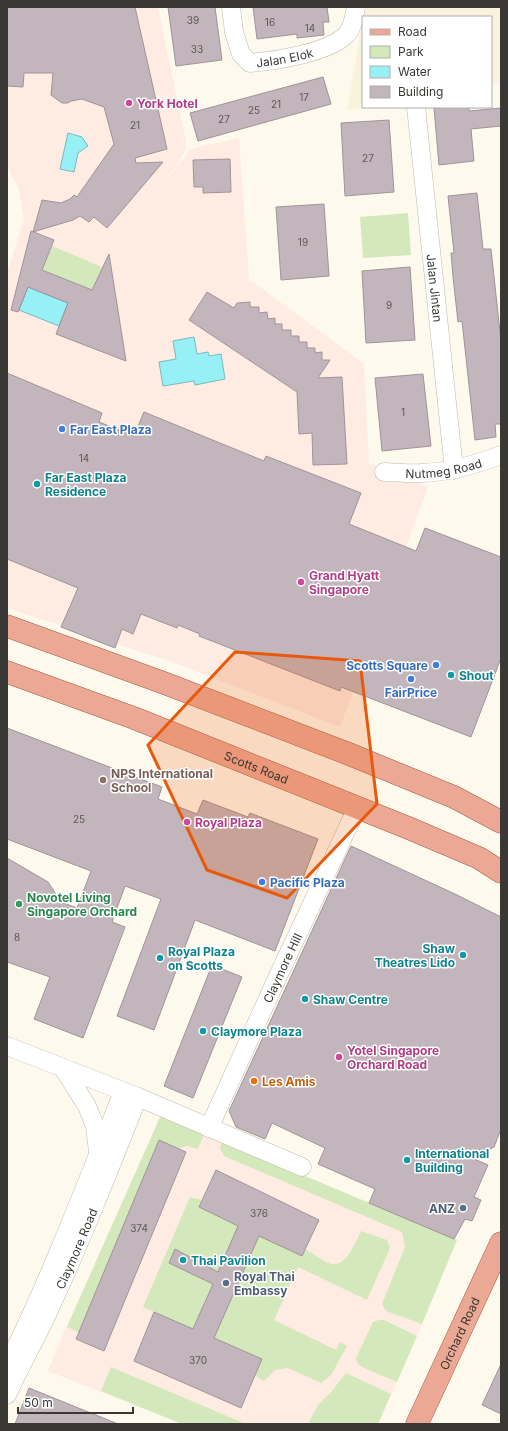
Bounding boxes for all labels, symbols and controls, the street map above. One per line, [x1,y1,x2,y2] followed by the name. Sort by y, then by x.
[187,14,199,26] house number: 39
[265,16,275,28] house number: 16
[362,16,492,108] legend
[305,22,315,34] house number: 14
[398,24,427,39] text: Road
[191,43,203,55] house number: 33
[255,44,315,70] street label: Jalan Elok
[398,44,424,59] text: Park
[398,64,432,79] text: Water
[398,84,443,99] text: Building
[299,91,309,103] house number: 17
[137,96,198,111] place label: York Hotel
[124,98,134,108] marker: York Hotel
[271,98,281,110] house number: 21
[248,104,260,116] house number: 25
[218,113,230,125] house number: 27
[130,119,140,131] house number: 21
[362,152,374,164] house number: 27
[298,236,308,248] house number: 19
[424,253,446,323] street label: Jalan Jintan
[386,299,392,311] house number: 9
[401,406,405,418] house number: 1
[70,422,152,437] place label: Far East Plaza
[57,424,67,434] marker: Far East Plaza
[79,452,89,464] house number: 14
[405,455,484,481] street label: Nutmeg Road
[45,470,127,499] place label: Far East Plaza Residence
[32,479,42,489] marker: Far East Plaza Residence
[309,568,380,597] place label: Grand Hyatt Singapore
[296,577,306,587] marker: Grand Hyatt Singapore
[346,658,428,673] place label: Scotts Square
[431,660,441,670] marker: Scotts Square
[459,668,494,683] place label: Shout
[446,670,456,680] marker: Shout
[406,674,416,684] marker: FairPrice
[385,685,437,700] place label: FairPrice
[222,747,291,787] street label: Scotts Road
[111,766,213,795] place label: NPS International School
[98,775,108,785] marker: NPS International School
[73,813,85,825] house number: 25
[195,815,262,830] place label: Royal Plaza
[182,817,192,827] marker: Royal Plaza
[270,875,345,890] place label: Pacific Plaza
[257,877,267,887] marker: Pacific Plaza
[27,890,137,919] place label: Novotel Living Singapore Orchard
[14,899,24,909] marker: Novotel Living Singapore Orchard
[14,931,20,943] house number: 8
[259,931,305,1005] street label: Claymore Hill
[375,941,456,970] place label: Shaw Theatres Lido
[168,944,235,973] place label: Royal Plaza on Scotts
[458,950,468,960] marker: Shaw Theatres Lido
[155,953,165,963] marker: Royal Plaza on Scotts
[313,992,388,1007] place label: Shaw Centre
[300,994,310,1004] marker: Shaw Centre
[211,1024,302,1039] place label: Claymore Plaza
[198,1026,208,1036] marker: Claymore Plaza
[347,1043,439,1072] place label: Yotel Singapore Orchard Road
[334,1052,344,1062] marker: Yotel Singapore Orchard Road
[262,1074,316,1089] place label: Les Amis
[249,1076,259,1086] marker: Les Amis
[415,1146,489,1175] place label: International Building
[402,1155,412,1165] marker: International Building
[429,1201,455,1216] place label: ANZ
[458,1203,468,1213] marker: ANZ
[52,1206,100,1291] street label: Claymore Road
[250,1207,268,1219] house number: 376
[130,1222,148,1234] house number: 374
[191,1253,266,1268] place label: Thai Pavilion
[178,1255,188,1265] marker: Thai Pavilion
[234,1269,295,1298] place label: Royal Thai Embassy
[221,1278,231,1288] marker: Royal Thai Embassy
[436,1295,482,1372] street label: Orchard Road
[189,1354,207,1366] house number: 370
[18,1389,133,1415] scale bar
[24,1395,53,1410] text: 50 m

